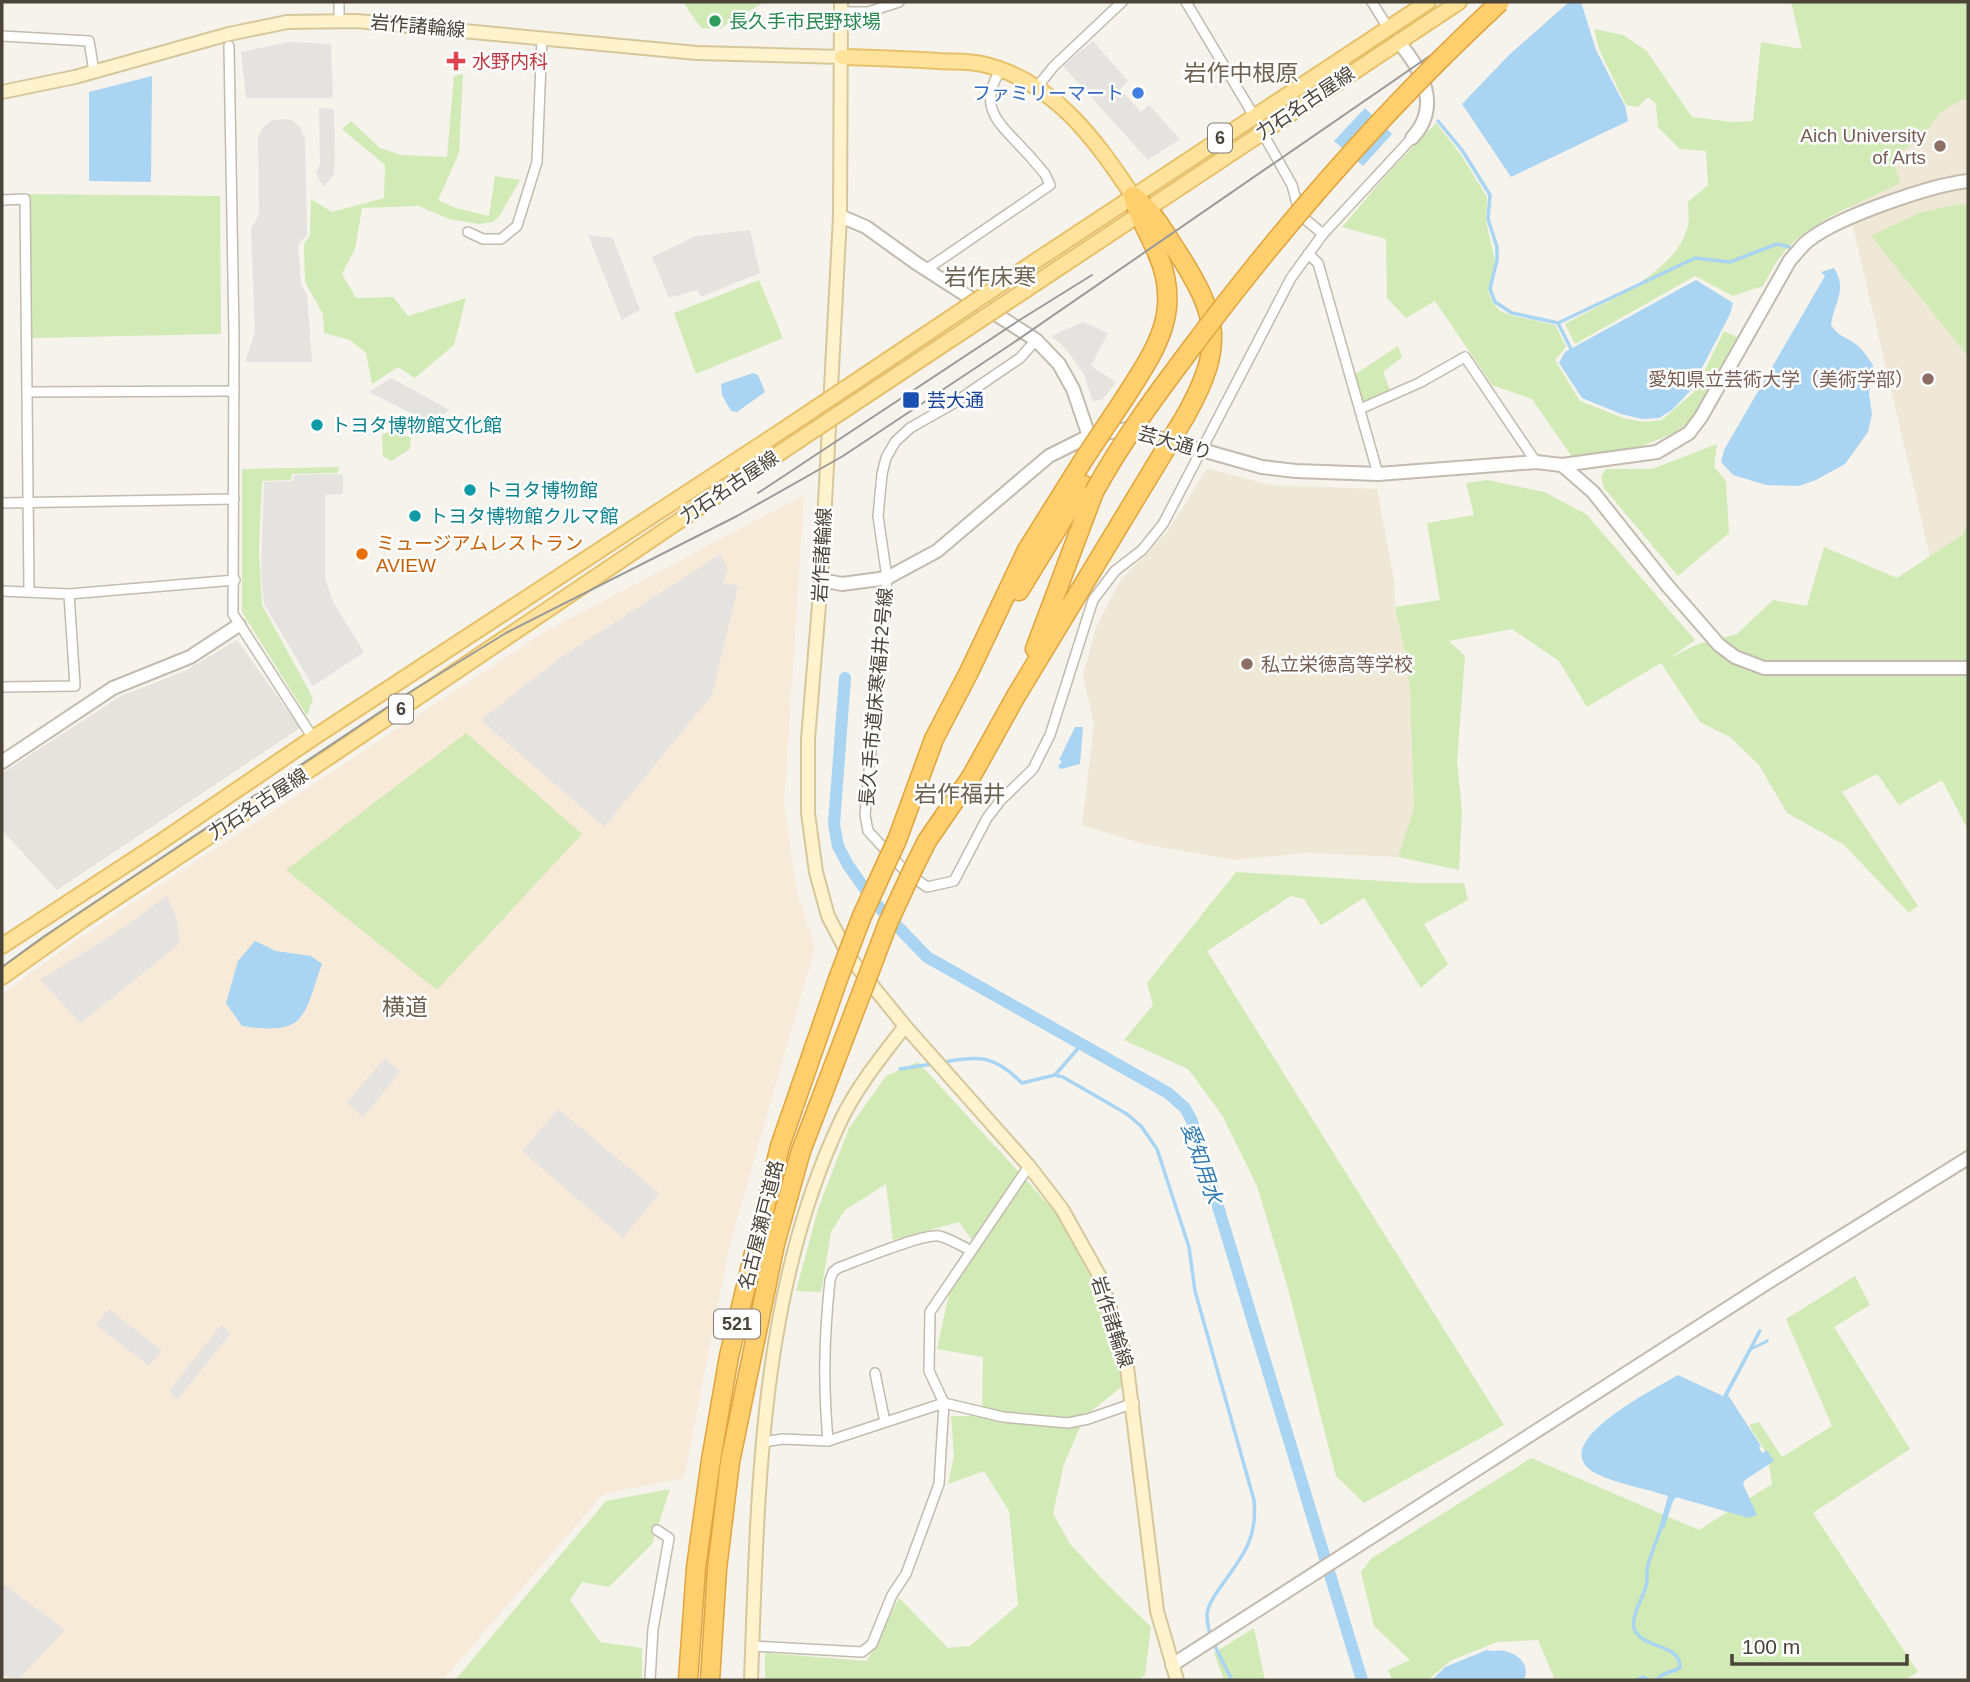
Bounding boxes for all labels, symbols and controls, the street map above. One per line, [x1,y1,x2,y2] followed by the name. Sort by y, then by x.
[370,11,466,41] street label: 岩作諸輪線
[729,11,881,32] place label: 長久手市民野球場
[707,13,723,29] marker: 長久手市民野球場
[446,51,466,71] marker: 水野内科
[472,51,548,72] place label: 水野内科
[1184,60,1299,86] district label: 岩作中根原
[1252,62,1358,144] street label: 力石名古屋線
[972,83,1124,104] place label: ファミリーマート
[1130,85,1146,101] marker: ファミリーマート
[1208,124,1232,153] road number: 6
[1800,125,1926,168] place label: Aich University of Arts
[1932,138,1948,154] marker: Aich University of Arts
[944,264,1036,290] district label: 岩作床寒
[1648,369,1914,390] place label: 愛知県立芸術大学（美術学部）
[1920,371,1936,387] marker: 愛知県立芸術大学（美術学部）
[901,390,921,410] marker: 芸大通
[927,390,984,411] place label: 芸大通
[331,415,502,436] place label: トヨタ博物館文化館
[309,417,325,433] marker: トヨタ博物館文化館
[1136,422,1214,464] street label: 芸大通り
[676,446,782,528] street label: 力石名古屋線
[484,480,598,501] place label: トヨタ博物館
[462,482,478,498] marker: トヨタ博物館
[429,506,618,527] place label: トヨタ博物館クルマ館
[809,507,835,603] street label: 岩作諸輪線
[407,508,423,524] marker: トヨタ博物館クルマ館
[376,533,583,576] place label: ミュージアムレストラン AVIEW
[354,546,370,562] marker: ミュージアムレストラン AVIEW
[856,587,896,807] street label: 長久手市道床寒福井2号線
[1261,654,1413,675] place label: 私立栄徳高等学校
[1239,656,1255,672] marker: 私立栄徳高等学校
[389,694,413,724] road number: 6
[204,764,312,844] street label: 力石名古屋線
[914,781,1006,807] district label: 岩作福井
[382,994,428,1020] district label: 横道
[1177,1120,1227,1208] water label: 愛知用水
[735,1158,787,1292] street label: 名古屋瀬戸道路
[1087,1274,1137,1370] street label: 岩作諸輪線
[714,1310,760,1338] road number: 521
[1732,1622,1907,1666] scale bar
[1742,1635,1800,1658] text: 100 m

